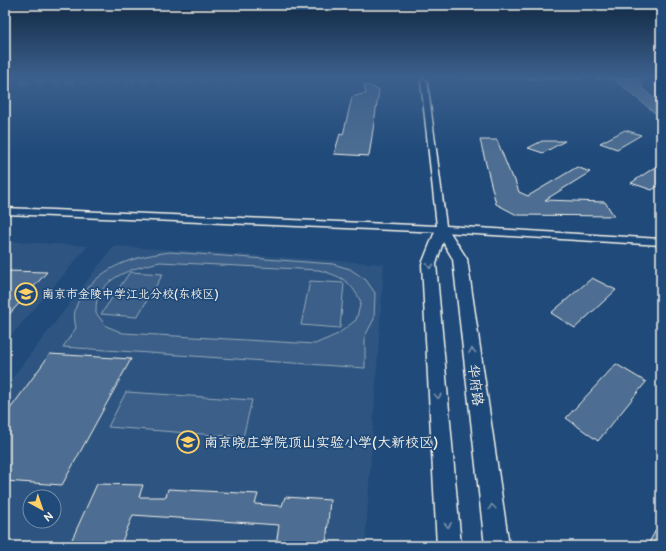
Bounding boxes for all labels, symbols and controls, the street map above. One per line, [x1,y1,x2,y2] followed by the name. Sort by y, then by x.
[425,263,434,269] one-way arrow
[13,281,39,307] school or university icon: 南京市金陵中学江北分校(东校区)
[42,287,219,302] place label: 南京市金陵中学江北分校(东校区)
[468,348,477,354] one-way arrow
[465,363,486,407] street label: 华府路
[434,393,443,399] one-way arrow
[175,429,201,455] school or university icon: 南京晓庄学院顶山实验小学(大新校区)
[204,434,438,451] place label: 南京晓庄学院顶山实验小学(大新校区)
[22,489,62,529] north arrow
[488,504,497,510] one-way arrow
[41,509,55,524] text: N
[443,522,452,528] one-way arrow

